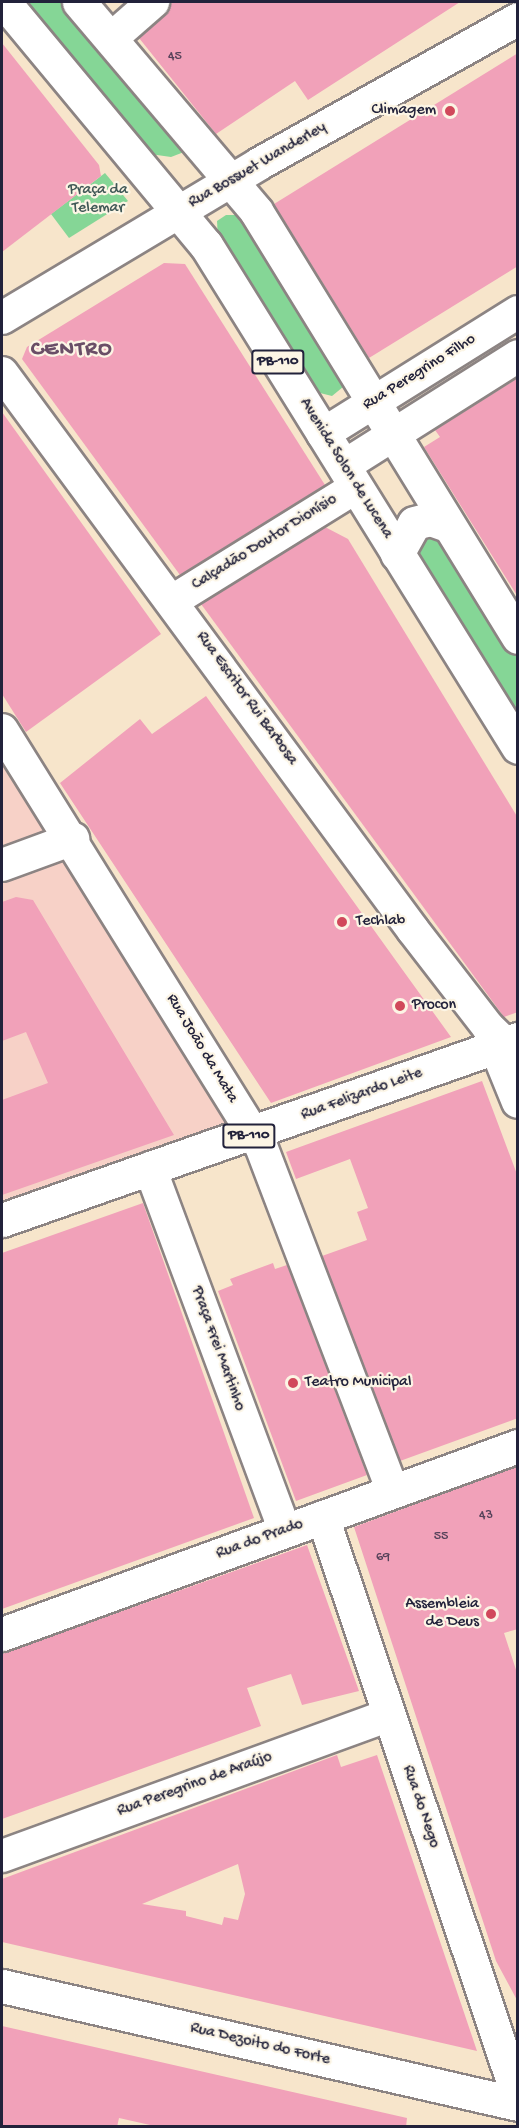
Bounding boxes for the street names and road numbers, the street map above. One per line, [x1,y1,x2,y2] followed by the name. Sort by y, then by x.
[186,119,330,213] street label: Rua Bossuet Wanderley
[360,331,480,415] street label: Rua Peregrino Filho
[251,350,305,374] road number: PB-110
[294,395,396,543] street label: Avenida Solon de Lucena
[189,491,341,595] street label: Calçadão Doutor Dionísio
[191,628,301,770] street label: Rua Escritor Rui Barbosa
[161,991,241,1107] street label: Rua João da Mata
[299,1064,425,1126] street label: Rua Felizardo Leite
[222,1124,276,1148] road number: PB-110
[186,1284,248,1414] street label: Praça Frei Martinho
[214,1515,306,1565] street label: Rua do Prado
[115,1748,275,1822] street label: Rua Peregrino de Araújo
[397,1763,443,1851] street label: Rua do Nego
[188,2020,332,2070] street label: Rua Dezoito do Forte

